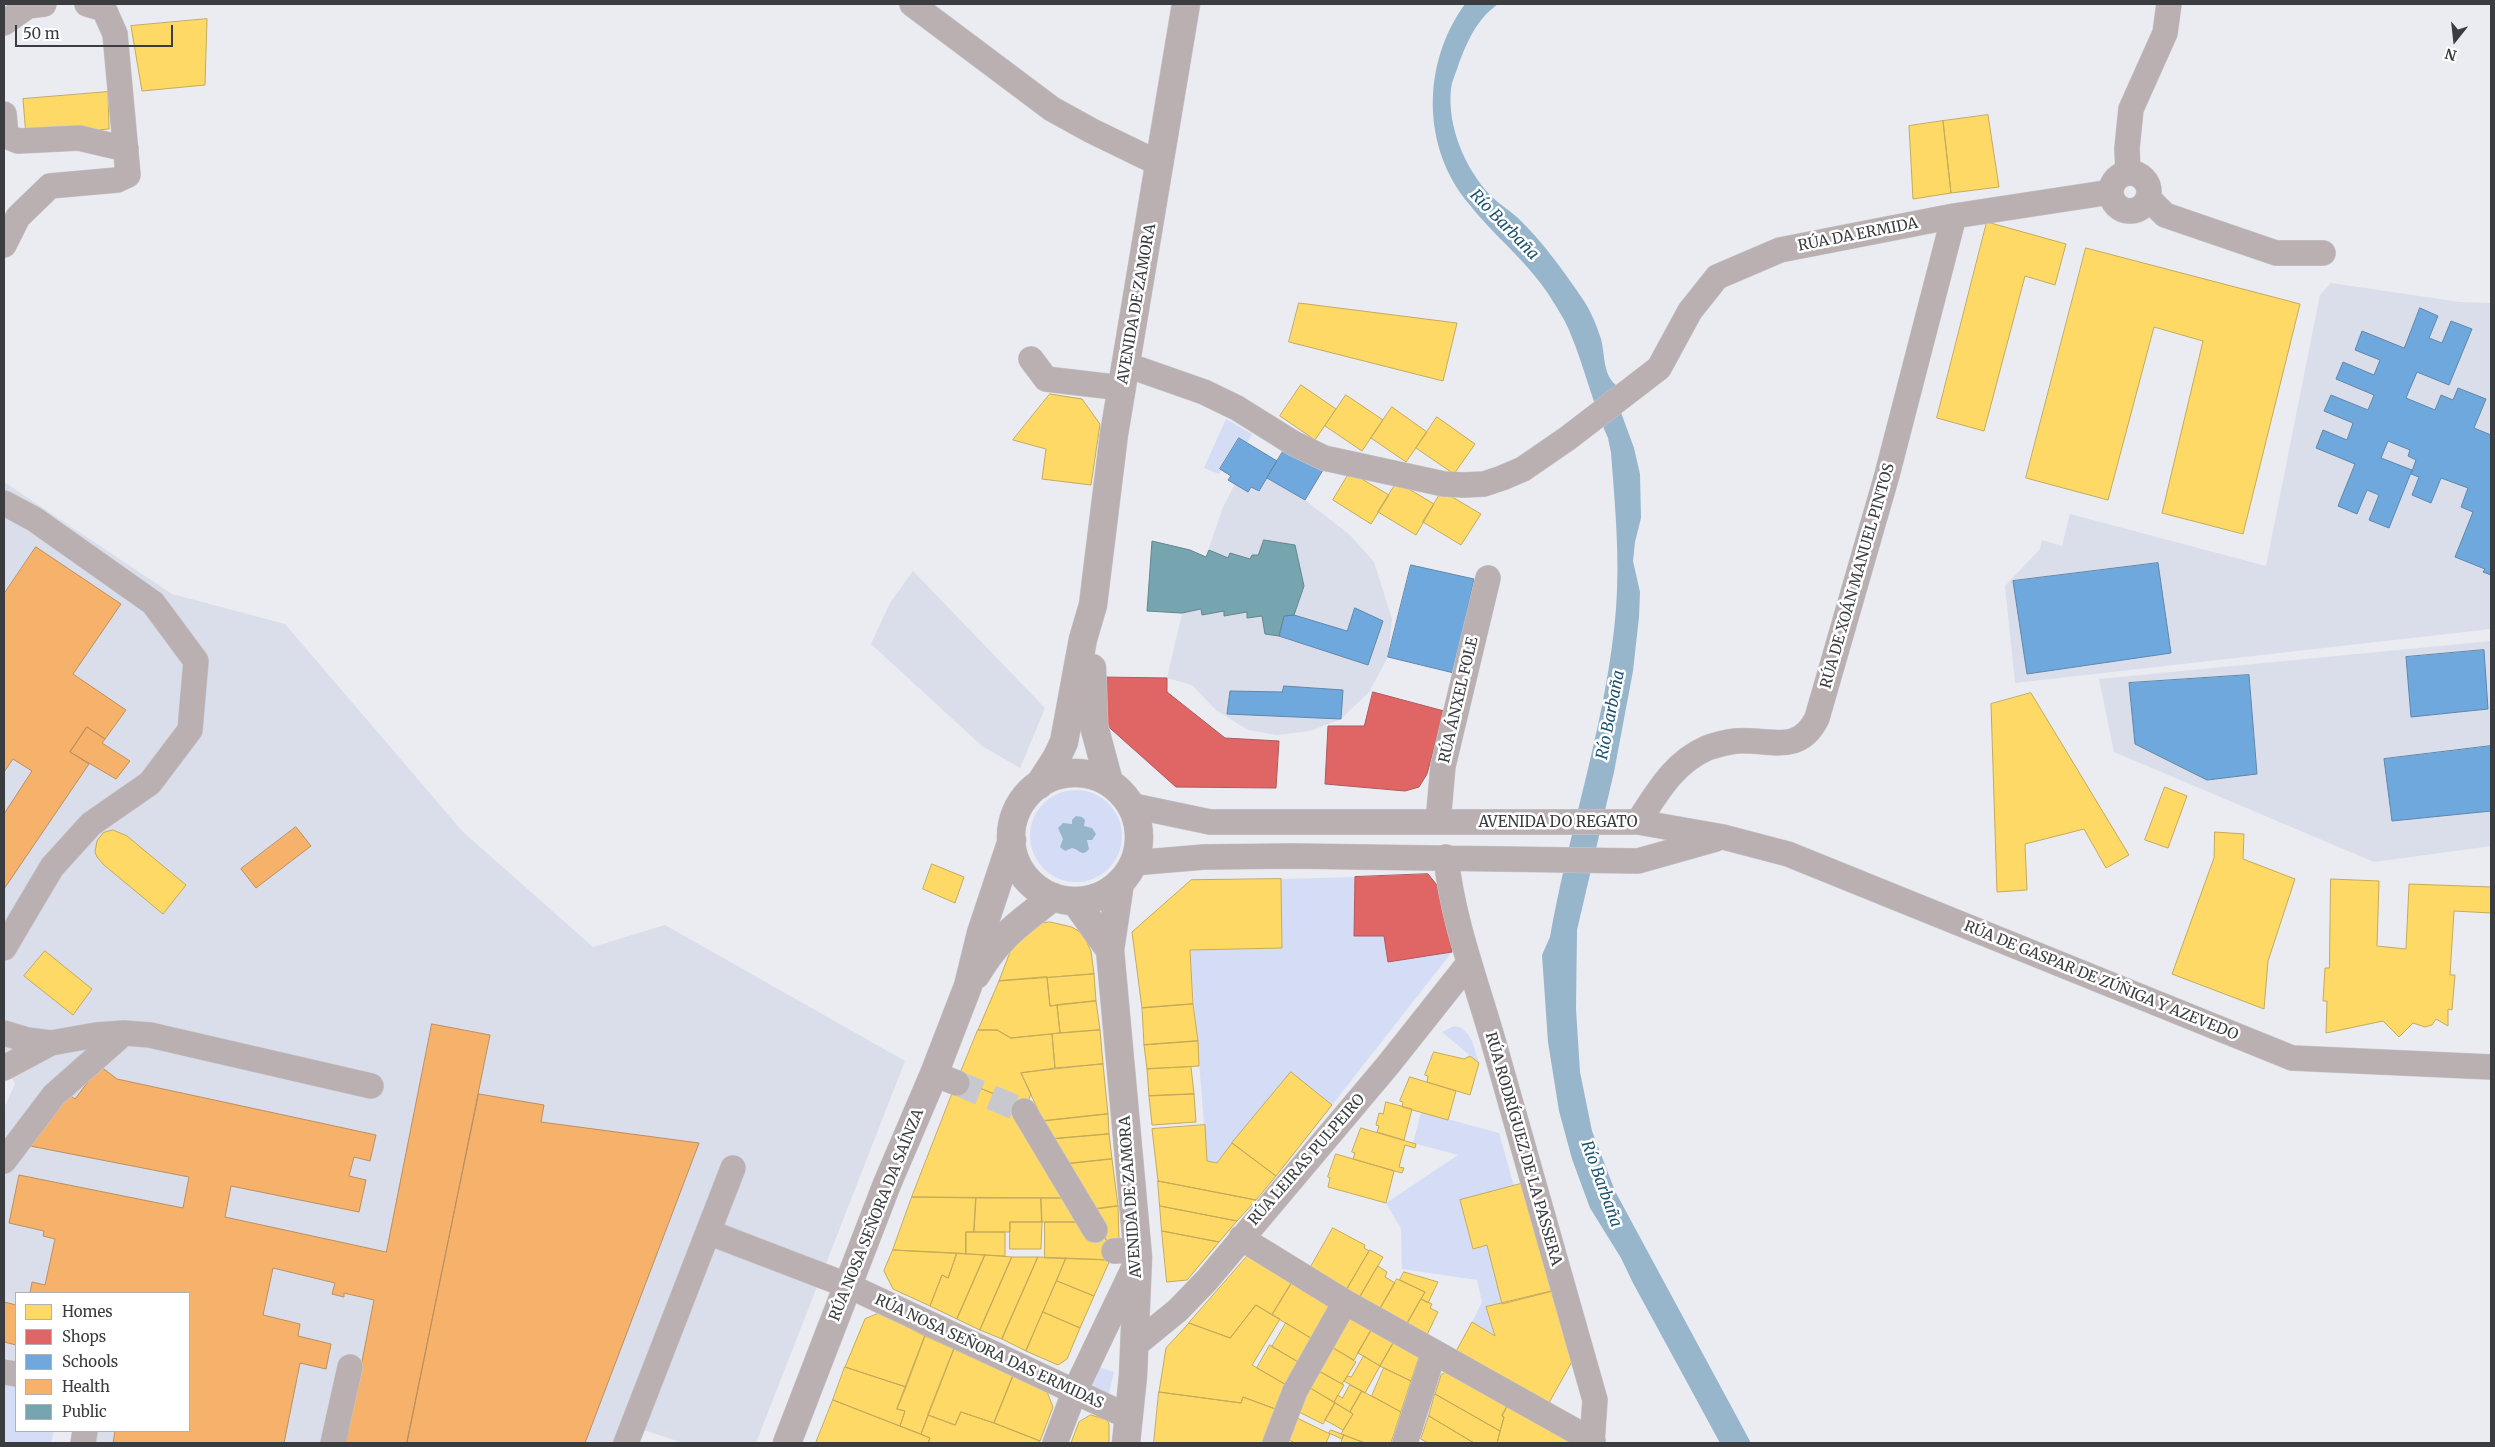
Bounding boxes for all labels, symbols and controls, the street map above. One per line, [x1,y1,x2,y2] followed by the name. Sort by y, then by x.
[18,15,175,47] scale bar
[2430,15,2480,65] north arrow
[23,24,60,43] text: 50 m
[2443,44,2459,65] text: N
[1466,186,1542,264] water label: Río Barbaña
[1797,215,1919,255] street label: RÚA DA ERMIDA
[1114,222,1160,386] street label: AVENIDA DE ZAMORA
[1817,461,1899,691] street label: RÚA DE XOÁN MANUEL PINTOS
[1436,635,1482,765] street label: RÚA ÁNXEL FOLE
[1593,669,1629,761] water label: Río Barbaña
[1478,814,1638,832] street label: AVENIDA DO REGATO
[1961,918,2241,1044] street label: RÚA DE GASPAR DE ZÚÑIGA Y AZEVEDO
[1481,1030,1565,1268] street label: RÚA RODRÍGUEZ DE LA PASSERA
[1245,1091,1369,1229] street label: RÚA LEIRAS PULPEIRO
[826,1106,928,1324] street label: RÚA NOSA SEÑORA DA SAÍNZA
[1116,1115,1146,1279] street label: AVENIDA DE ZAMORA
[1577,1138,1625,1230] water label: Río Barbaña
[872,1291,1106,1413] street label: RÚA NOSA SEÑORA DAS ERMIDAS
[15,1292,190,1432] legend
[62,1302,113,1321] text: Homes
[62,1327,106,1346] text: Shops
[62,1352,118,1371] text: Schools
[62,1377,110,1396] text: Health
[62,1402,107,1421] text: Public

